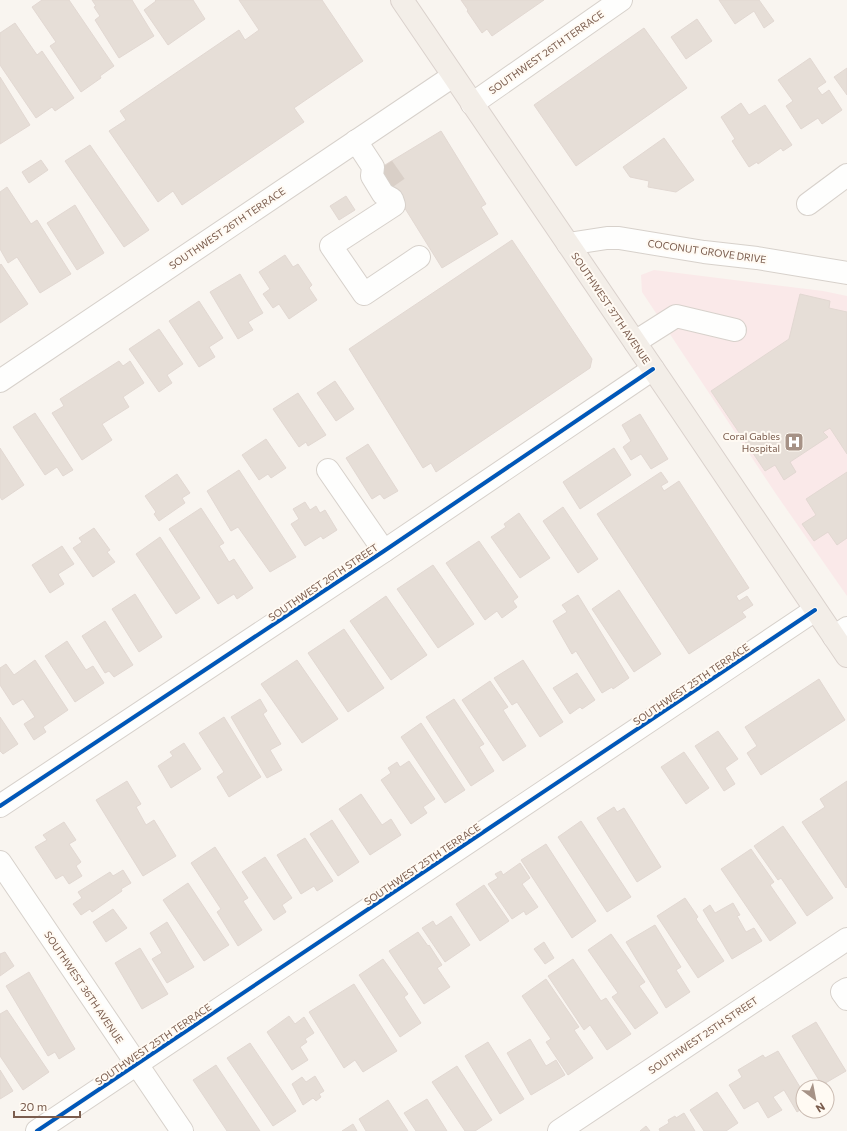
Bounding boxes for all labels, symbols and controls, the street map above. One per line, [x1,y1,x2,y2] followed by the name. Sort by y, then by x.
[486,8,606,96] street label: SOUTHWEST 26TH TERRACE
[167,185,287,271] street label: SOUTHWEST 26TH TERRACE
[647,237,767,265] street label: COCONUT GROVE DRIVE
[569,250,653,366] street label: SOUTHWEST 37TH AVENUE
[723,430,780,454] place label: Coral Gables Hospital
[783,431,805,453] hospital icon: Coral Gables Hospital
[266,540,381,623] street label: SOUTHWEST 26TH STREET
[631,641,751,727] street label: SOUTHWEST 25TH TERRACE
[362,821,482,907] street label: SOUTHWEST 25TH TERRACE
[42,929,126,1045] street label: SOUTHWEST 36TH AVENUE
[646,994,760,1076] street label: SOUTHWEST 25TH STREET
[93,1001,213,1087] street label: SOUTHWEST 25TH TERRACE
[795,1079,835,1119] north arrow
[14,1093,80,1119] scale bar
[20,1099,47,1113] text: 20 m
[814,1100,828,1116] text: N

